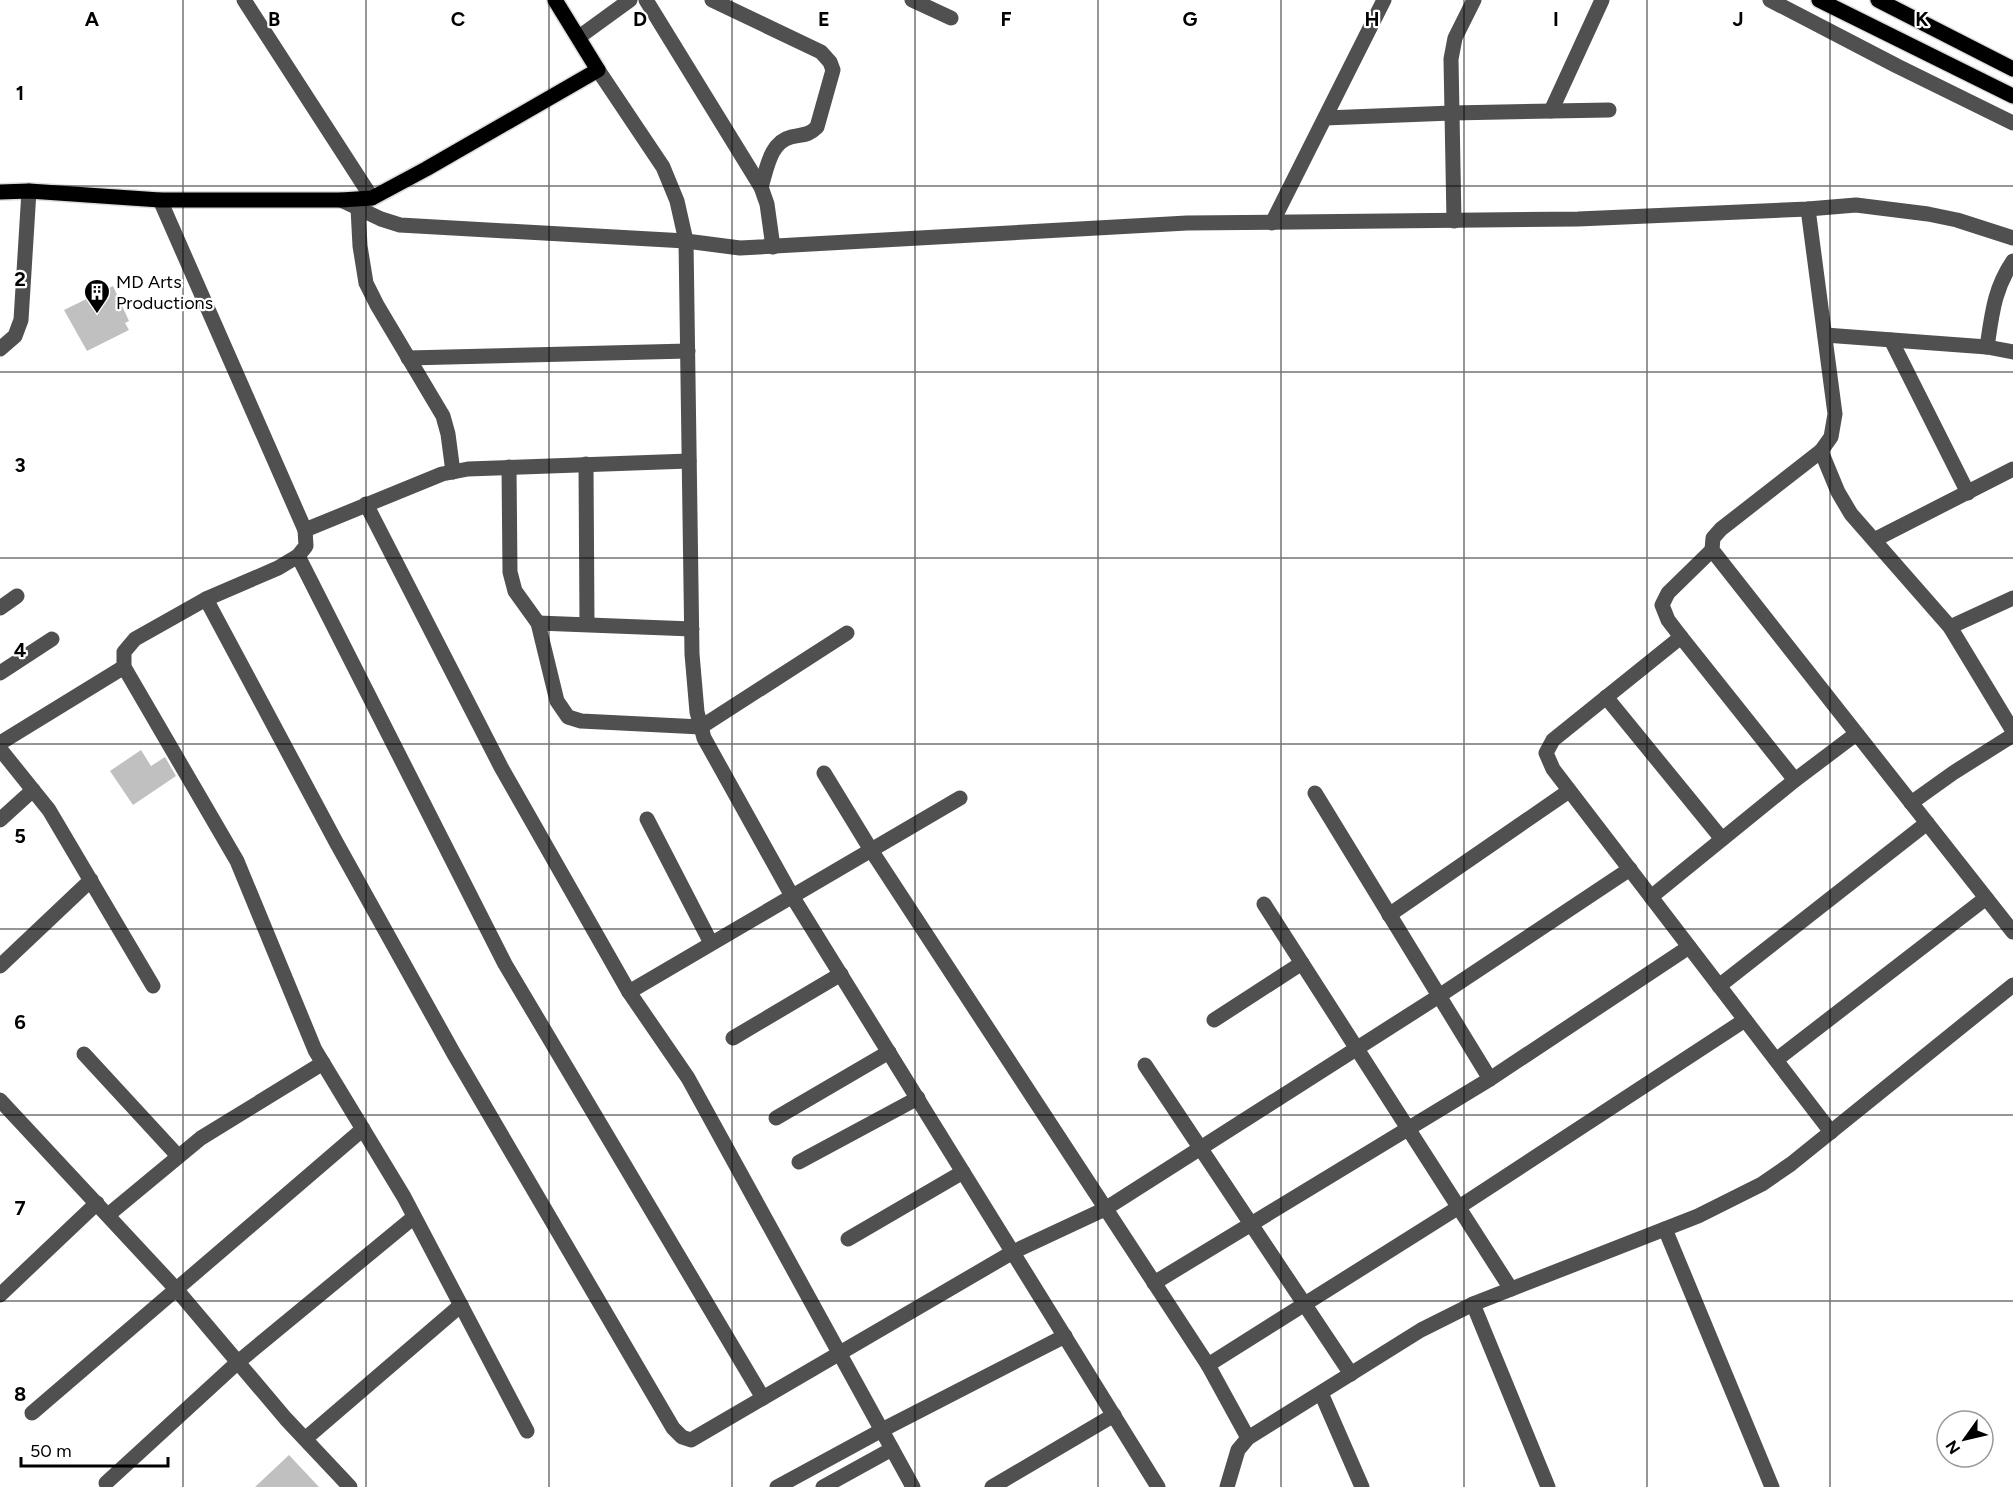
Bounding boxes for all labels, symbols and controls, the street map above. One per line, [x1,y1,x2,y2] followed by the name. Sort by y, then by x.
[85,7,100,31] text: A
[268,7,280,31] text: B
[451,7,465,31] text: C
[633,7,647,31] text: D
[818,7,830,31] text: E
[1000,7,1012,31] text: F
[1183,7,1198,31] text: G
[1365,7,1380,31] text: H
[1553,7,1559,31] text: I
[1732,7,1744,31] text: J
[1915,7,1929,31] text: K
[16,81,24,105] text: 1
[14,267,26,291] text: 2
[116,271,213,314] place label: MD Arts Productions
[82,277,112,315] building icon: MD Arts Productions
[14,453,26,477] text: 3
[14,638,27,662] text: 4
[14,824,26,848] text: 5
[14,1010,26,1034] text: 6
[14,1196,26,1220] text: 7
[14,1382,26,1406] text: 8
[1935,1409,1995,1469] north arrow
[21,1430,168,1468] scale bar
[1942,1437,1964,1458] text: N
[30,1440,72,1462] text: 50 m

